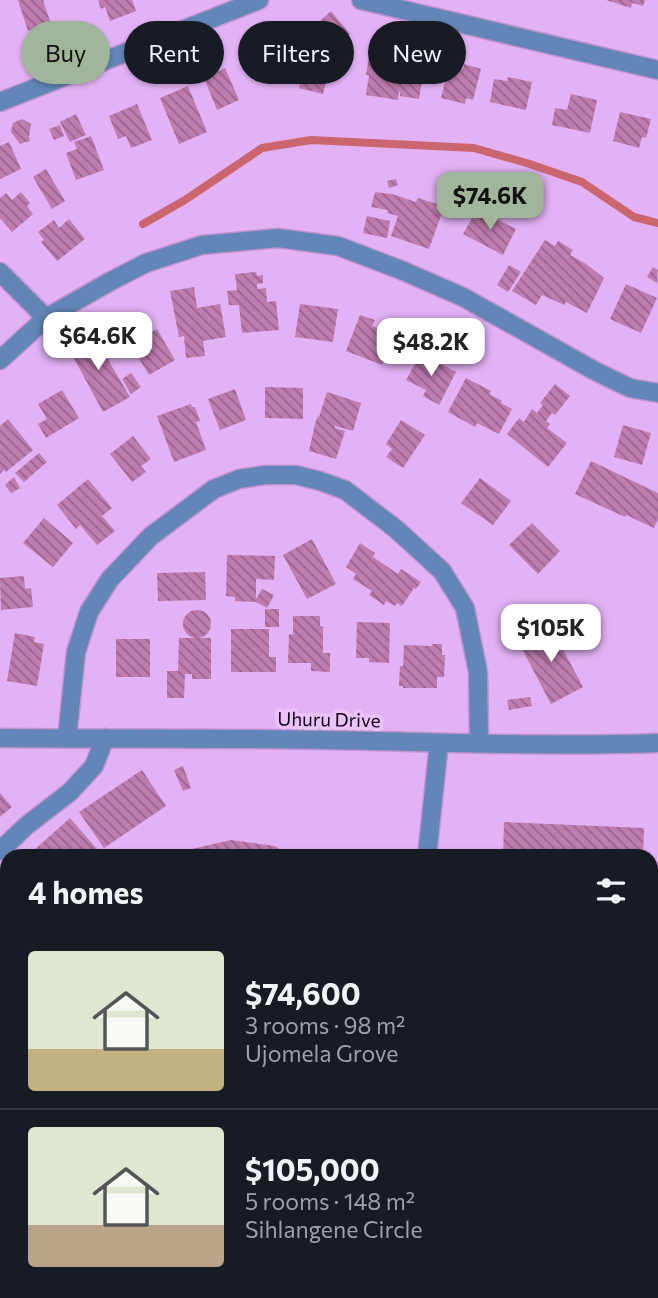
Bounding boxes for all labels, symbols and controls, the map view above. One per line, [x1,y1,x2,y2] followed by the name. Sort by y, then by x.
[21,21,110,84] chip: Buy
[124,21,224,84] chip: Rent
[238,21,354,84] chip: Filters
[368,21,466,84] chip: New
[433,173,547,232] pin: $74.6K
[453,181,527,209] text: $74.6K
[41,312,155,372] pin: $64.6K
[374,318,488,378] pin: $48.2K
[59,321,137,349] text: $64.6K
[393,327,469,355] text: $48.2K
[502,604,600,664] pin: $105K
[517,613,585,641] text: $105K
[277,707,381,731] street label: Uhuru Drive
[592,872,630,910] icon: filters
[28,873,143,910] text: 4 homes
[245,974,361,1011] text: $74,600
[84,979,168,1063] icon: home
[245,1011,405,1039] text: 3 rooms · 98 m²
[245,1039,398,1067] text: Ujomela Grove
[245,1150,380,1187] text: $105,000
[84,1155,168,1239] icon: home
[245,1187,415,1215] text: 5 rooms · 148 m²
[245,1215,423,1243] text: Sihlangene Circle

